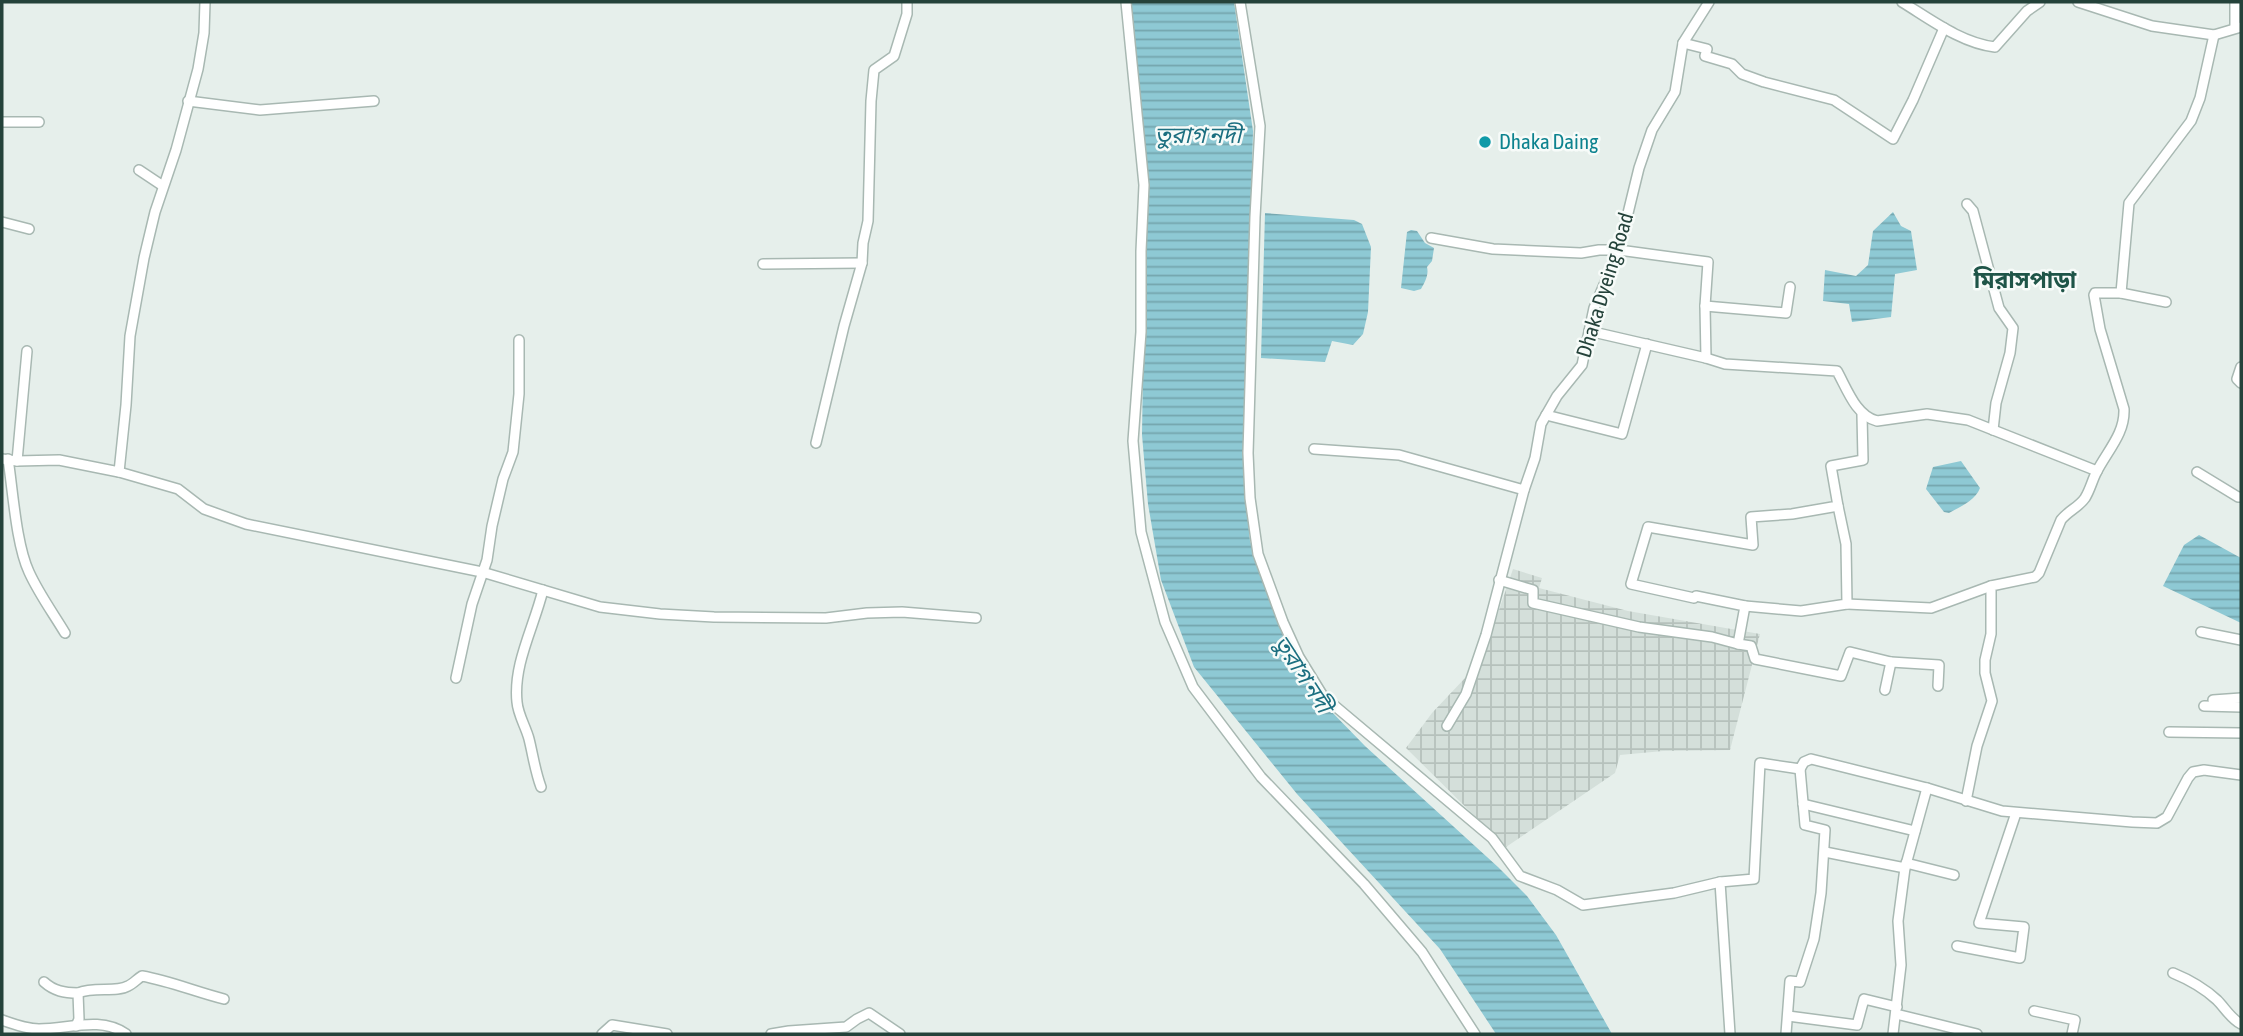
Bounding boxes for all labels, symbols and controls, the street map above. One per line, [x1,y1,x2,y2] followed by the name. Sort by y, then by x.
[1155,122,1245,149] water label: তুরাগ নদী
[1499,129,1598,153] place label: Dhaka Daing
[1477,134,1493,150] marker: Dhaka Daing
[1571,209,1637,360] street label: Dhaka Dyeing Road
[1973,266,2077,293] district label: মিরাসপাড়া
[1268,631,1340,721] water label: তুরাগ নদী

